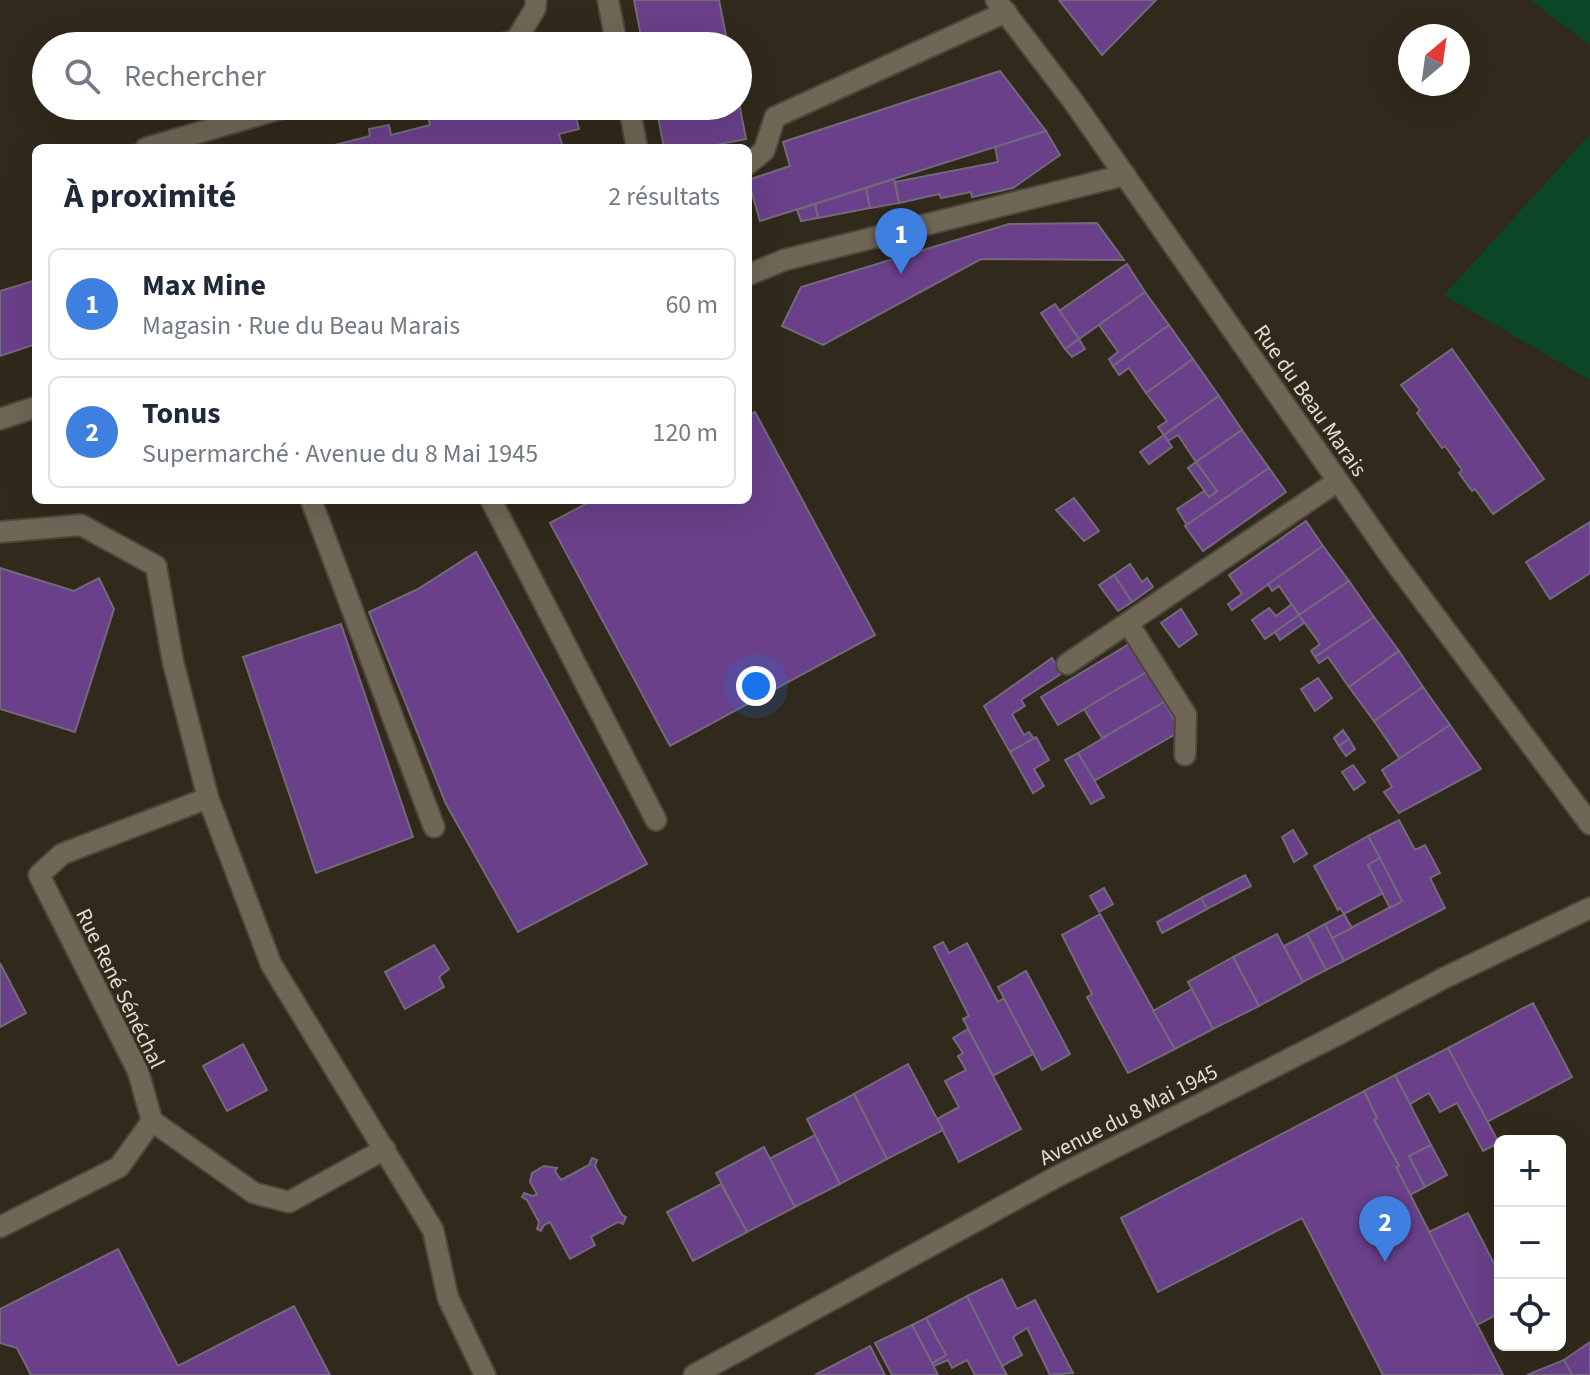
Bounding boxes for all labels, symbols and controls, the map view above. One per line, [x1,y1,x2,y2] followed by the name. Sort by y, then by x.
[1398,24,1470,96] north arrow
[32,32,752,120] search box
[60,54,104,98] icon: search
[124,55,266,98] text: Rechercher
[64,172,236,221] text: À proximité
[608,178,720,215] text: 2 résultats
[875,208,927,274] pin: 1
[142,264,266,307] text: Max Mine
[85,286,99,323] text: 1
[665,286,718,323] text: 60 m
[142,307,460,344] text: Magasin · Rue du Beau Marais
[1246,318,1375,483] street label: Rue du Beau Marais
[142,392,221,435] text: Tonus
[85,414,99,451] text: 2
[652,414,718,451] text: 120 m
[142,435,538,472] text: Supermarché · Avenue du 8 Mai 1945
[736,666,776,706] your location
[67,903,173,1074] street label: Rue René Sénéchal
[1034,1056,1223,1174] street label: Avenue du 8 Mai 1945
[1494,1135,1566,1351] map controls
[1494,1135,1566,1207] button: +
[1359,1196,1411,1262] pin: 2
[1494,1207,1566,1279] button: −
[1494,1279,1566,1351] button: locate

